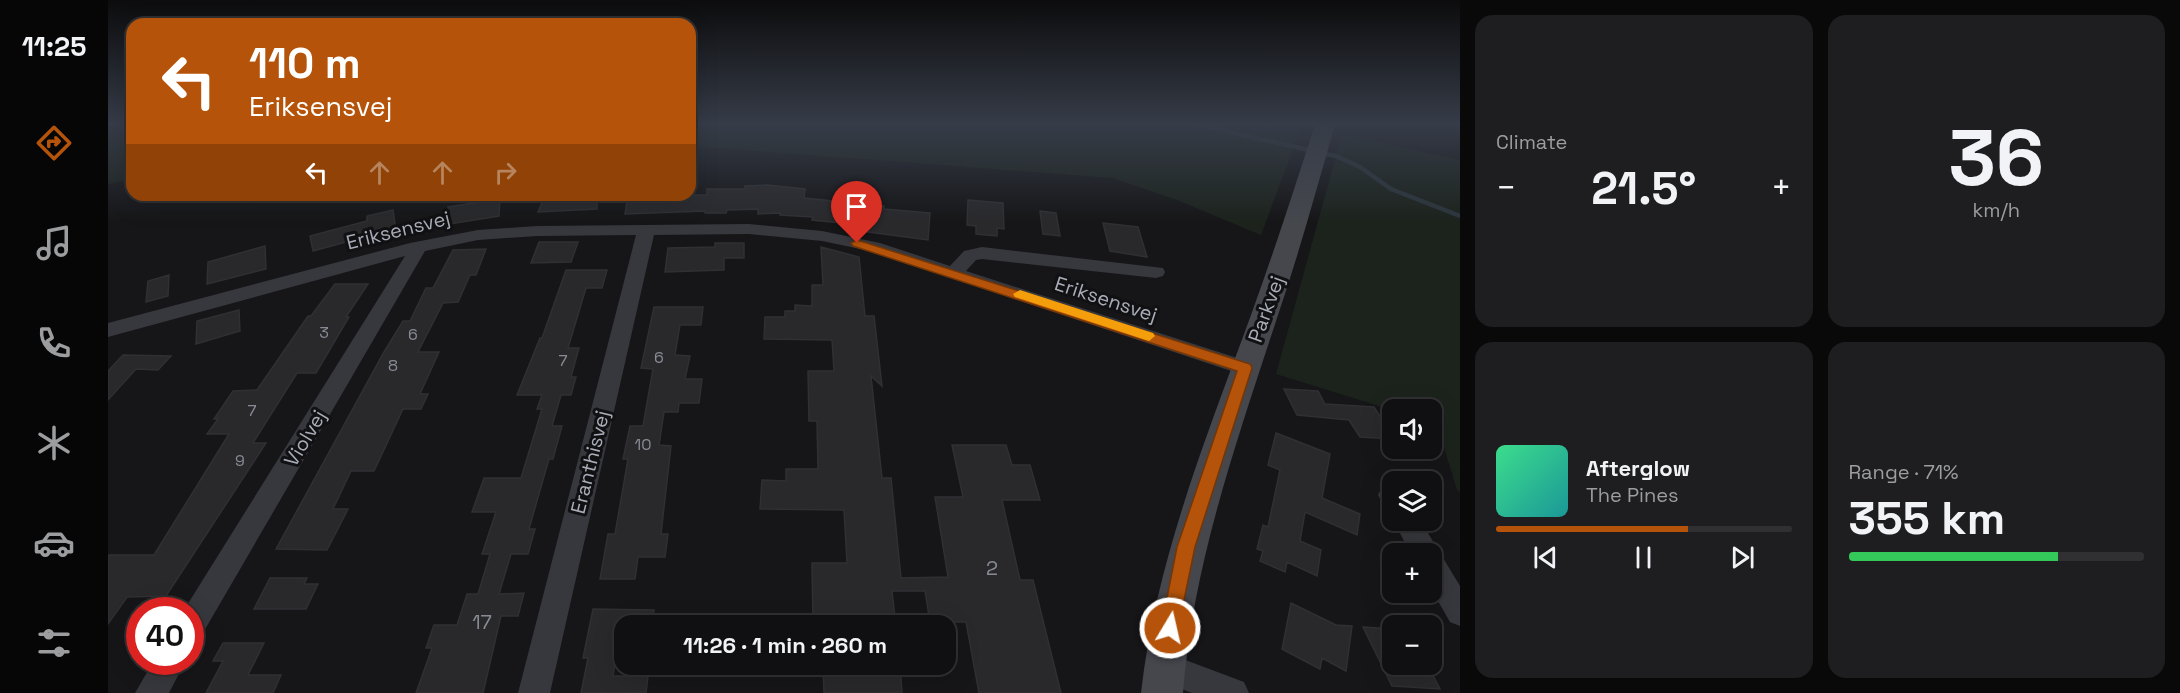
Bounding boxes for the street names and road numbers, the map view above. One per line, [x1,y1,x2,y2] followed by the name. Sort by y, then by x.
[343,205,453,255] street label: Eriksensvej
[1051,270,1161,328] street label: Eriksensvej
[1242,272,1290,346] street label: Parkvej
[278,405,332,471] street label: Violvej
[565,408,615,516] street label: Eranthisvej

